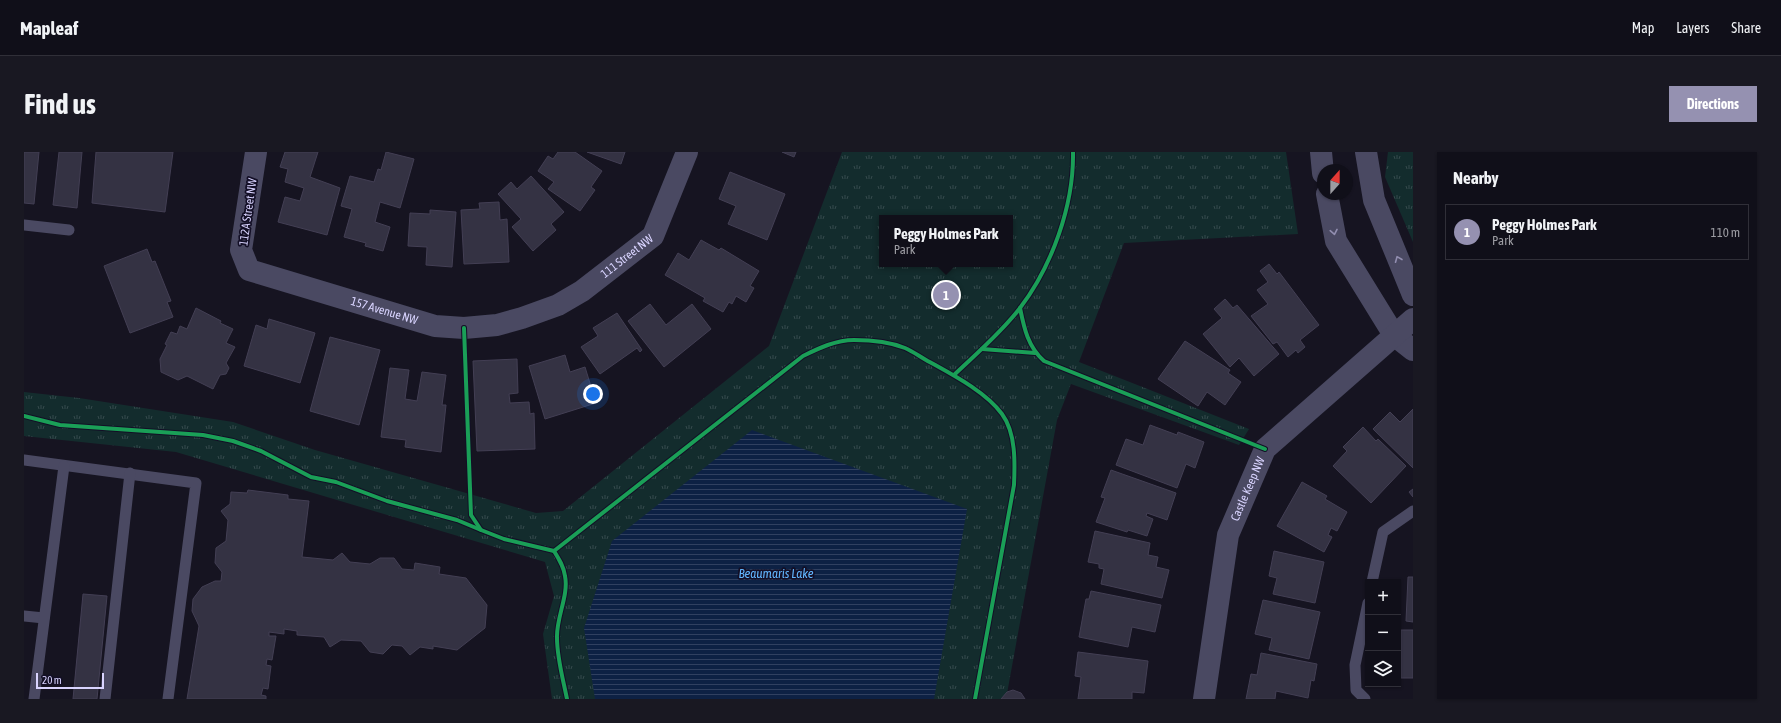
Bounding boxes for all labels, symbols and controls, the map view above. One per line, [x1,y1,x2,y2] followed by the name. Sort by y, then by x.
[20,17,78,39] text: Mapleaf
[1632,20,1654,36] text: Map
[1676,20,1709,36] text: Layers
[1731,20,1761,36] text: Share
[1669,86,1757,122] button: Directions
[24,88,96,120] text: Find us
[1317,164,1353,200] north arrow
[1453,168,1499,188] text: Nearby
[236,177,260,247] street label: 112A Street NW
[879,215,1013,267] popup
[1492,216,1597,233] text: Peggy Holmes Park
[894,225,998,242] text: Peggy Holmes Park
[1464,225,1470,240] text: 1
[1711,225,1740,240] text: 110 m
[1330,229,1338,235] one-way arrow
[598,231,656,281] street label: 111 Street NW
[1492,233,1514,248] text: Park
[894,242,915,257] text: Park
[1395,256,1403,263] one-way arrow
[933,280,959,310] pin: 1
[349,294,420,328] street label: 157 Avenue NW
[583,384,603,404] your location
[1228,454,1268,523] street label: Castle Keep NW
[738,566,814,581] water label: Beaumaris Lake
[1365,579,1401,687] map controls
[1365,579,1401,615] button: +
[1365,615,1401,651] button: −
[1365,651,1401,687] button: layers
[36,671,104,690] scale bar
[42,674,62,686] text: 20 m

